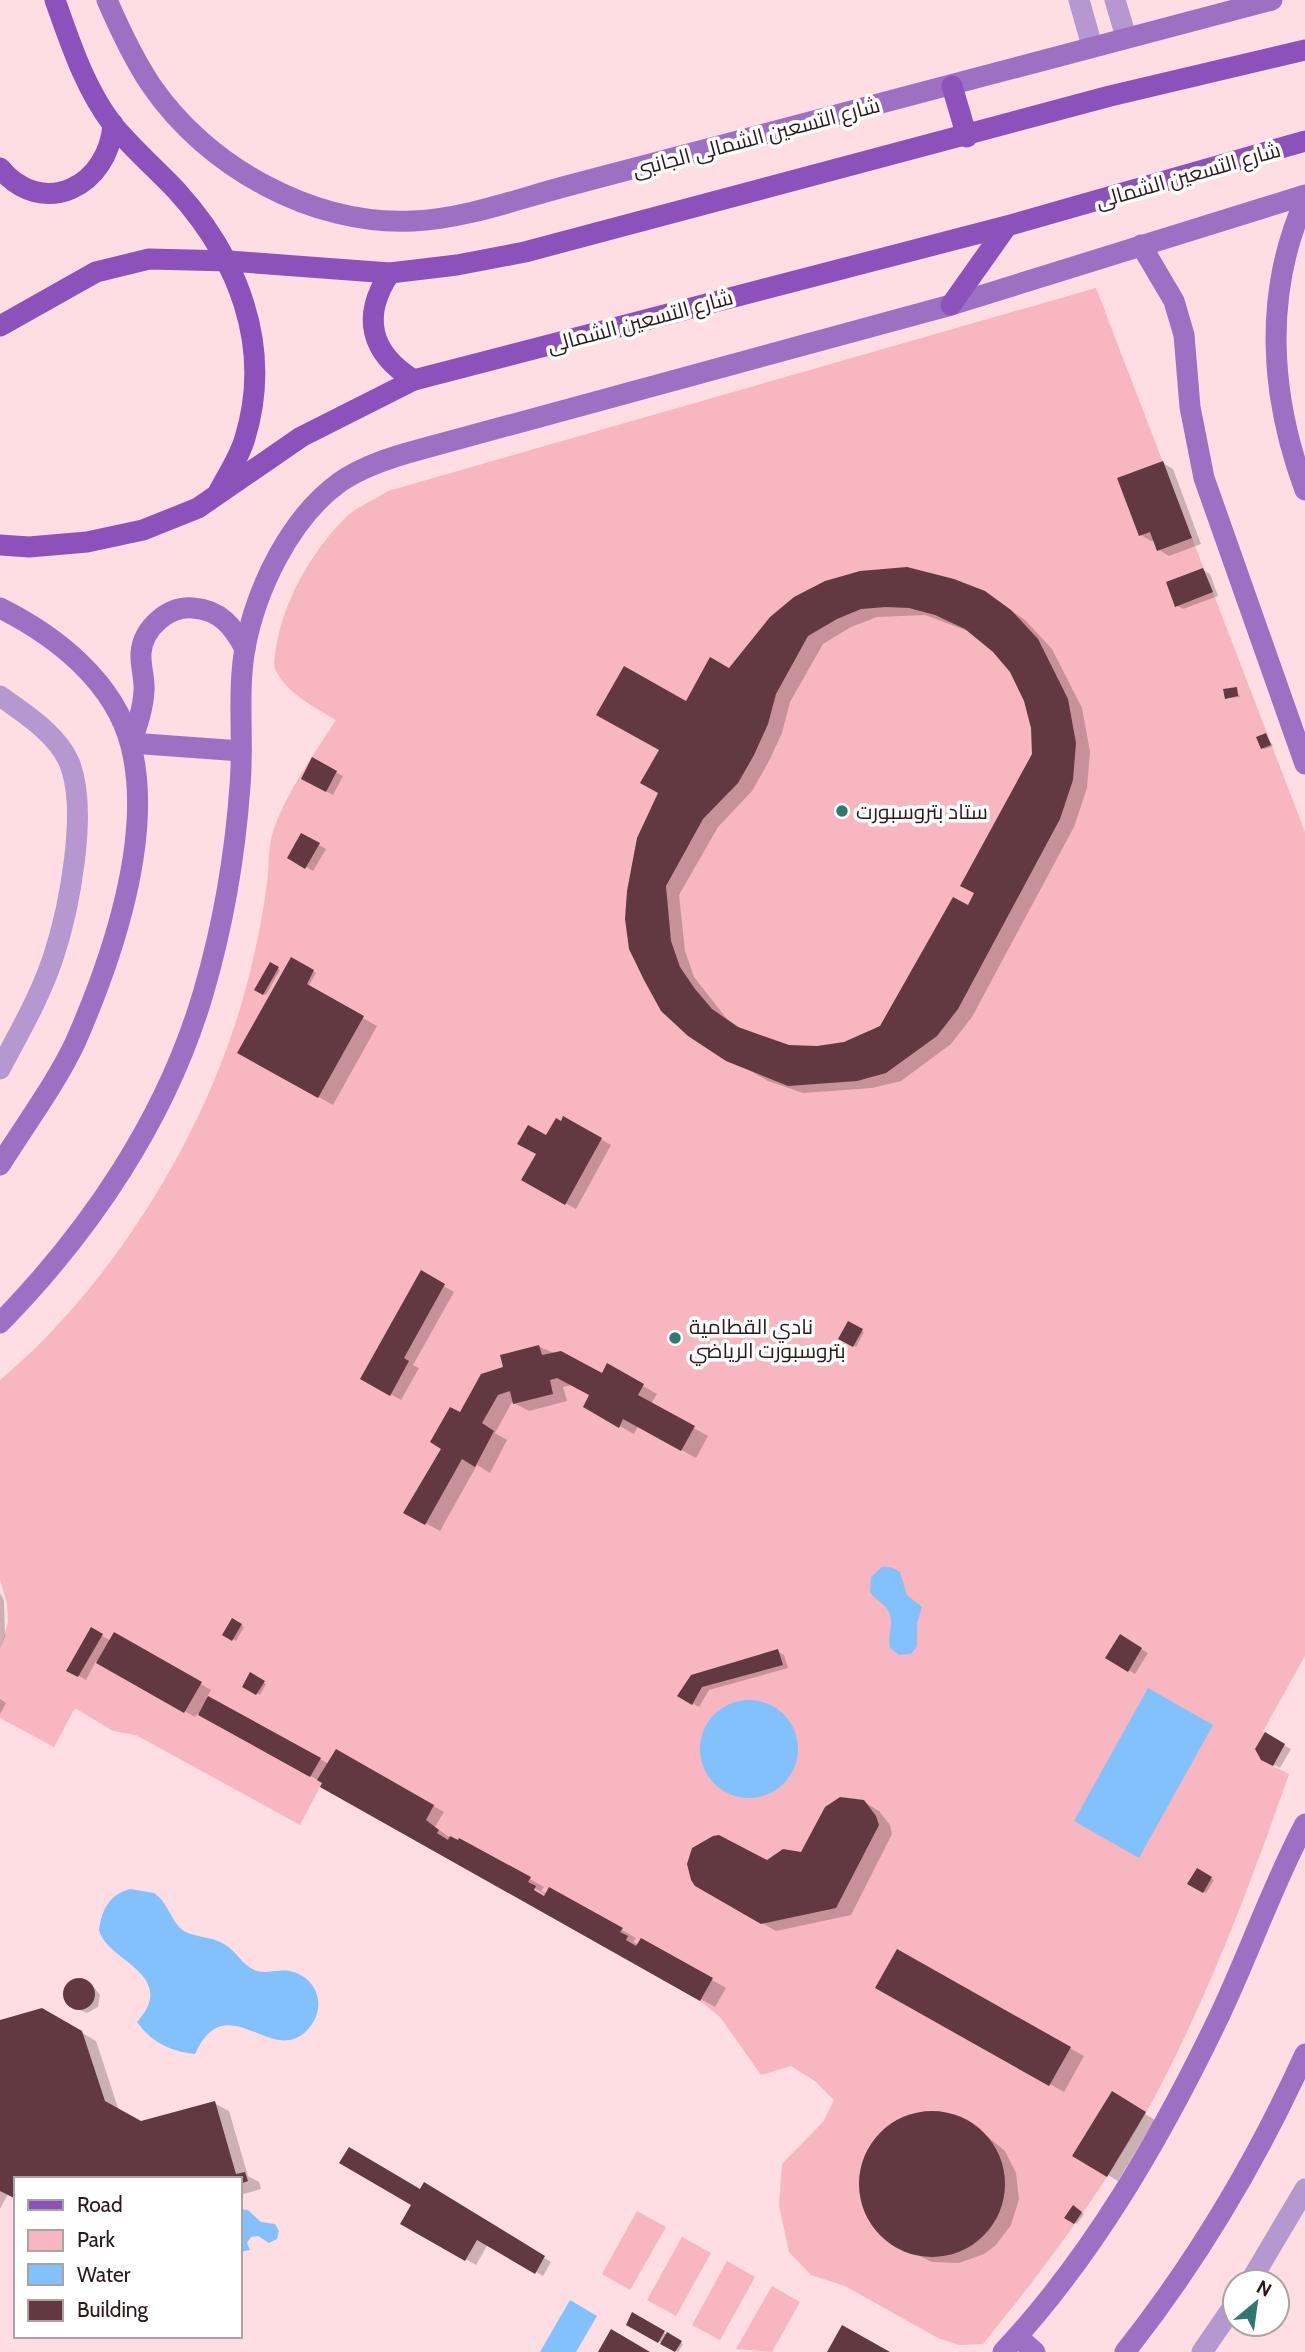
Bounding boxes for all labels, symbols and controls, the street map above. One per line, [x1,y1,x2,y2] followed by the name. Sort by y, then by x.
[630,92,883,184] street label: شارع التسعين الشمالى الجانبى
[1093,137,1284,215] street label: شارع التسعين الشمالى
[544,284,736,360] street label: شارع التسعين الشمالى
[856,799,988,824] place label: ستاد بتروسبورت
[834,803,850,819] marker: ستاد بتروسبورت
[689,1314,846,1366] place label: نادي القطامية بتروسبورت الرياضي
[667,1330,683,1346] marker: نادي القطامية بتروسبورت الرياضي
[14,2177,242,2338] legend
[77,2192,123,2217] text: Road
[77,2227,115,2252] text: Park
[77,2262,131,2287] text: Water
[1221,2268,1291,2338] north arrow
[1253,2275,1275,2302] text: N
[77,2297,149,2322] text: Building

